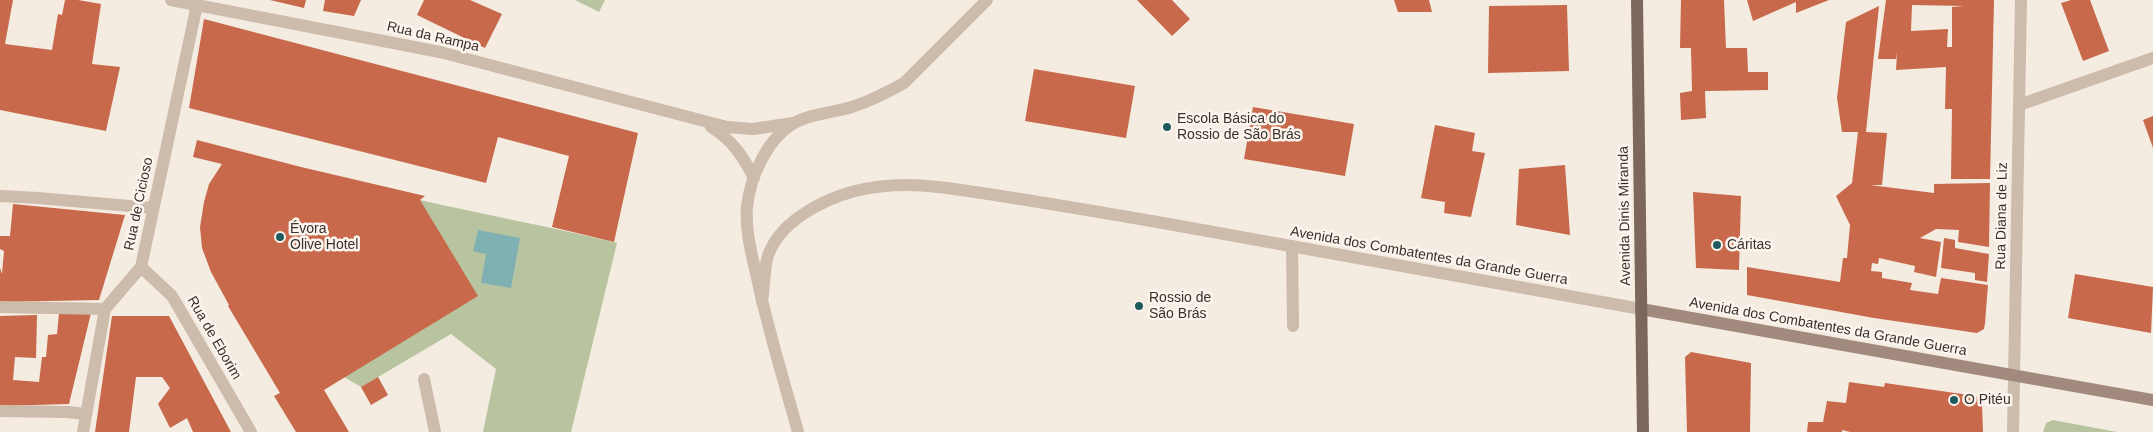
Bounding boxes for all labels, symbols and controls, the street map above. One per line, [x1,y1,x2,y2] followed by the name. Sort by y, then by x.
[385,18,481,56] street label: Rua da Rampa
[1177,111,1301,144] place label: Escola Básica do Rossio de São Brás
[1161,121,1173,133] marker: Escola Básica do Rossio de São Brás
[1615,146,1635,286] street label: Avenida Dinis Miranda
[121,156,157,252] street label: Rua de Cicioso
[1993,162,2011,270] street label: Rua Diana de Liz
[290,221,358,253] place label: Évora Olive Hotel
[1289,223,1569,289] street label: Avenida dos Combatentes da Grande Guerra
[274,231,286,243] marker: Évora Olive Hotel
[1727,237,1771,253] place label: Cáritas
[1711,239,1723,251] marker: Cáritas
[1149,290,1211,322] place label: Rossio de São Brás
[183,293,245,383] street label: Rua de Eborim
[1688,294,1968,360] street label: Avenida dos Combatentes da Grande Guerra
[1133,300,1145,312] marker: Rossio de São Brás
[1964,392,2011,408] place label: O Pitéu
[1948,394,1960,406] marker: O Pitéu

